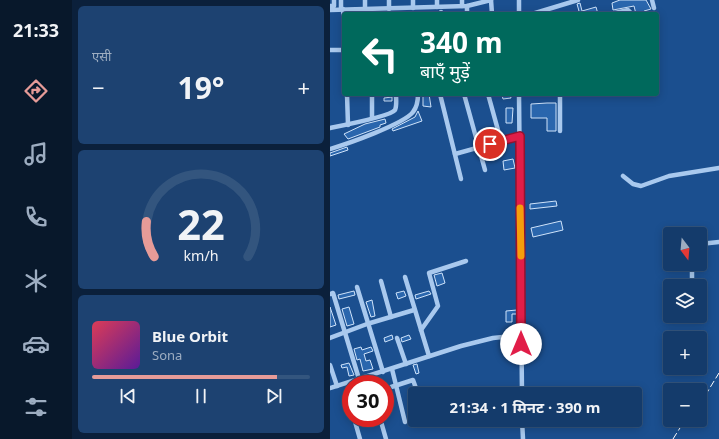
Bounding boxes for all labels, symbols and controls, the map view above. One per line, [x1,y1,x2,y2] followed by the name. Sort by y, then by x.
[13,18,59,42] text: 21:33
[420,23,503,61] text: 340 m
[354,28,406,80] icon: left
[92,47,111,65] text: एसी
[420,59,470,83] text: बाएँ मुड़ें
[177,67,225,108] text: 19°
[92,72,105,102] text: −
[297,72,310,102] text: +
[22,77,50,105] icon: directions
[473,127,507,161] pin
[479,133,501,155] icon: arrive
[22,140,50,168] icon: music
[177,196,225,252] text: 22
[22,203,50,231] icon: phone
[663,227,707,271] north arrow
[663,227,707,427] map controls
[183,246,219,265] text: km/h
[22,267,50,295] icon: climate
[663,279,707,323] button: layers
[500,323,542,365] position arrow
[152,326,228,346] text: Blue Orbit
[22,330,50,358] icon: car
[663,331,707,375] button: +
[152,346,182,364] text: Sona
[342,375,394,427] speed limit sign: 30
[663,383,707,427] button: −
[117,385,139,407] icon: previous
[190,385,212,407] icon: pause
[263,385,285,407] icon: next
[22,393,50,421] icon: filters
[450,397,600,417] text: 21:34 · 1 मिनट · 390 m

